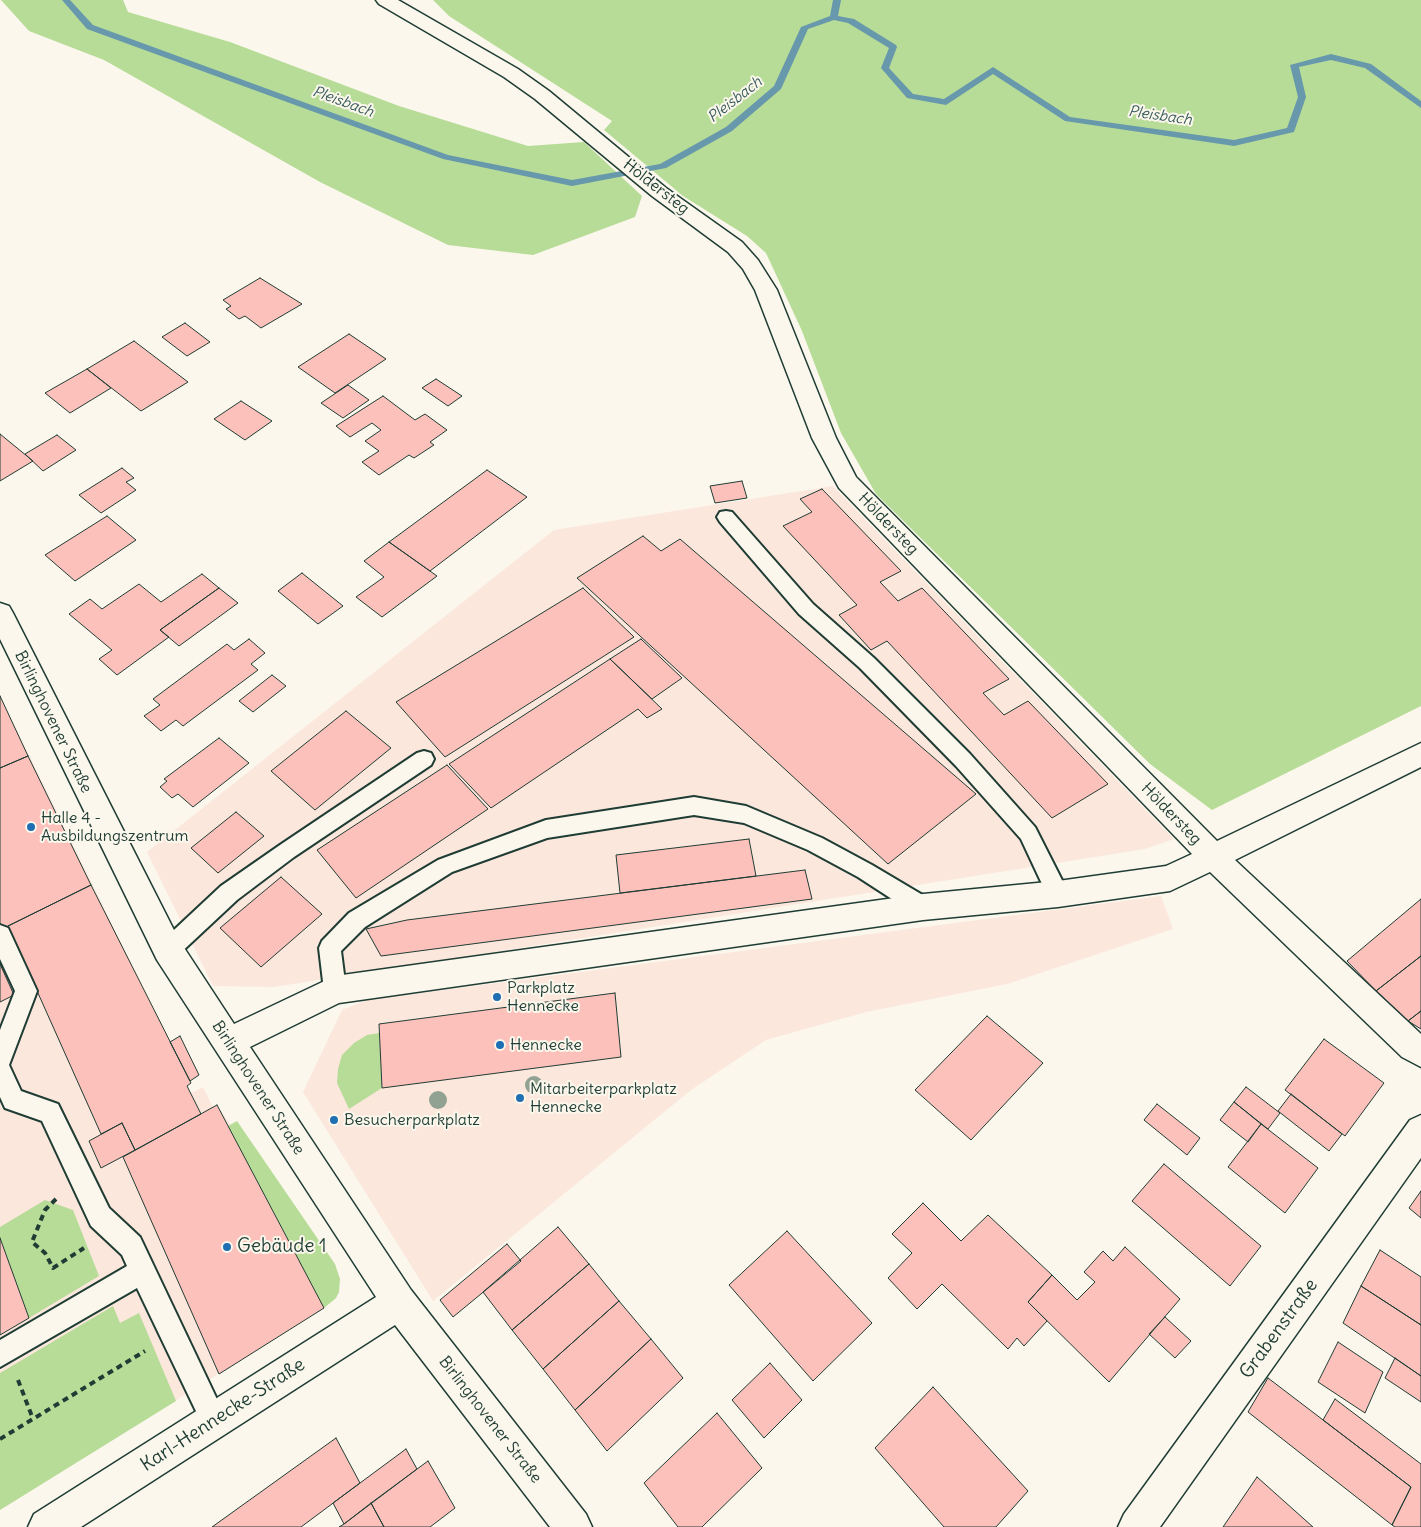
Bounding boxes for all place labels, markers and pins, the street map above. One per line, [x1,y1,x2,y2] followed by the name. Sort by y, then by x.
[41,808,189,846] place label: Halle 4 - Ausbildungszentrum
[25,821,37,833] marker: Halle 4 - Ausbildungszentrum
[507,978,579,1016] place label: Parkplatz Hennecke
[491,991,503,1003] marker: Parkplatz Hennecke
[510,1035,582,1055] place label: Hennecke
[494,1039,506,1051] marker: Hennecke
[530,1079,677,1117] place label: Mitarbeiterparkplatz Hennecke
[514,1092,526,1104] marker: Mitarbeiterparkplatz Hennecke
[344,1110,480,1130] place label: Besucherparkplatz
[328,1114,340,1126] marker: Besucherparkplatz
[237,1236,327,1258] place label: Gebäude 1
[221,1241,233,1253] marker: Gebäude 1

